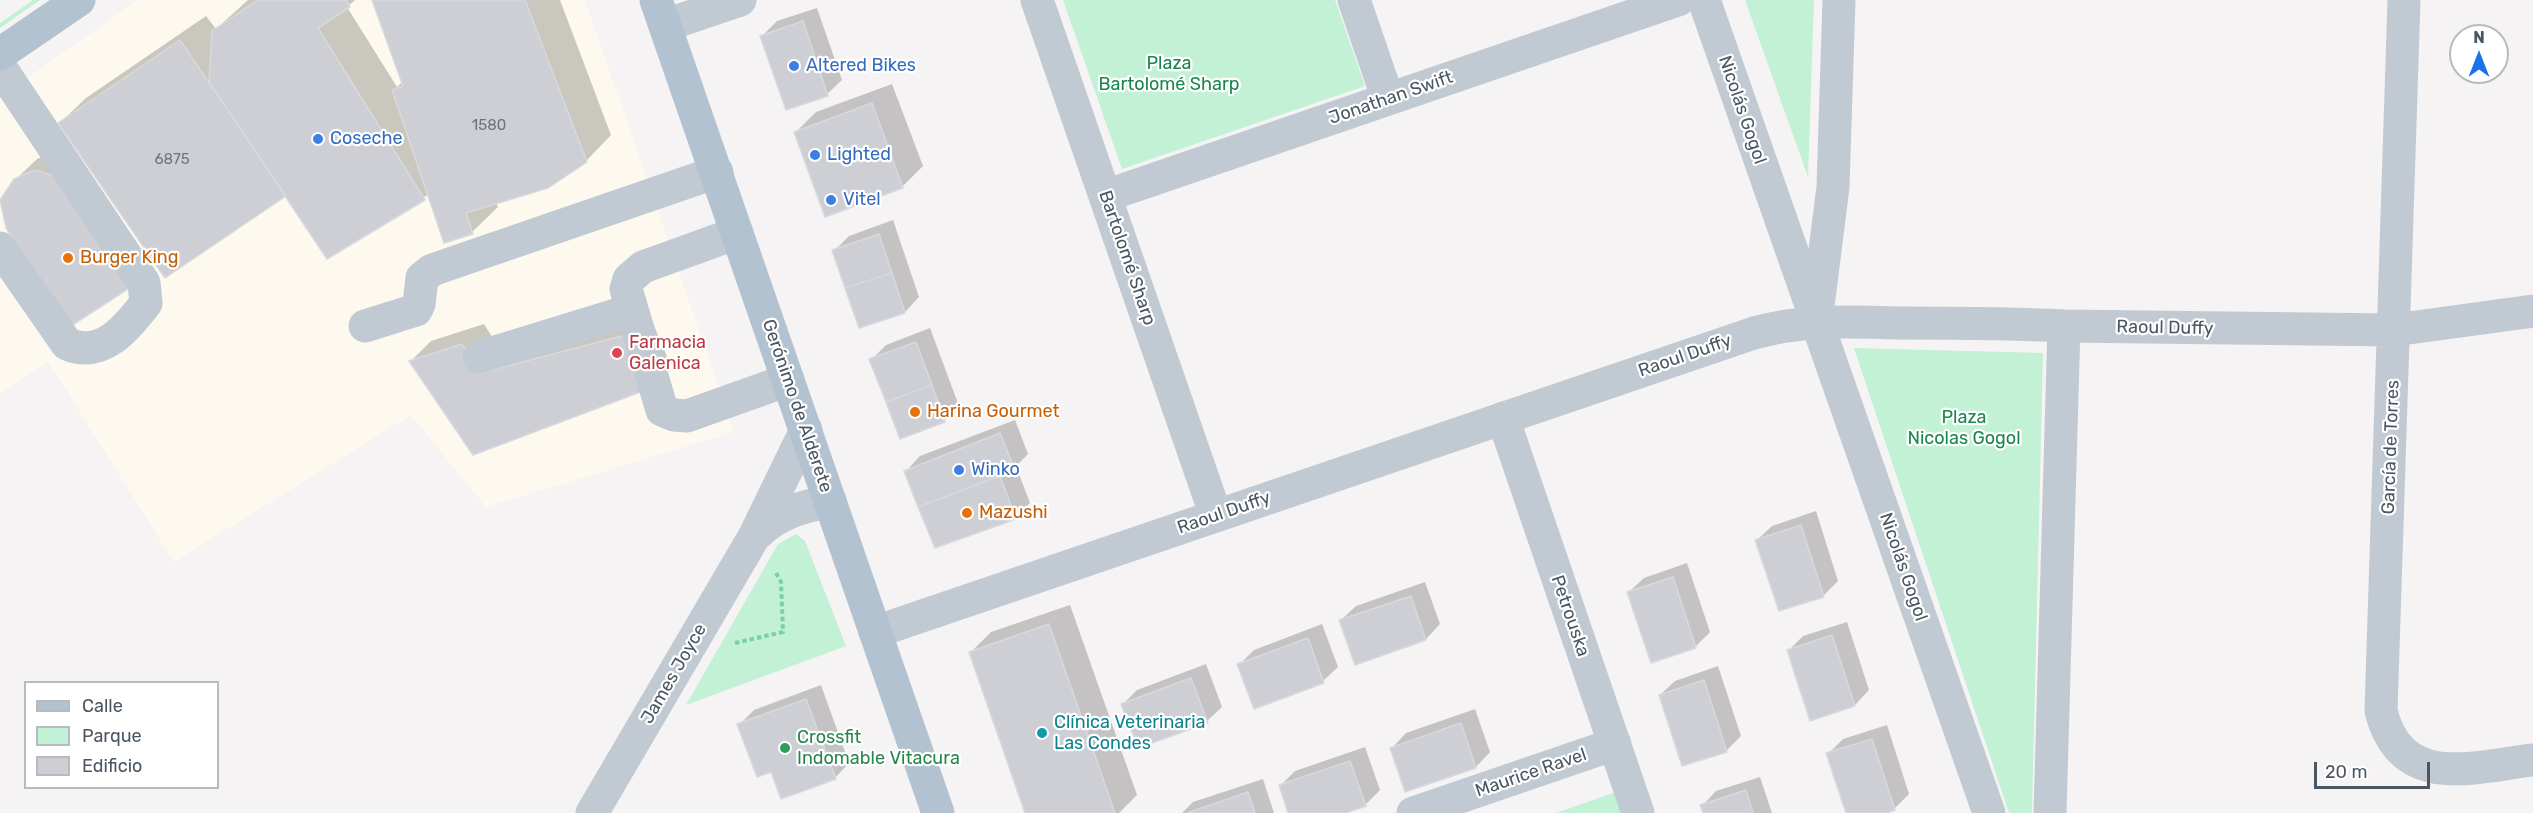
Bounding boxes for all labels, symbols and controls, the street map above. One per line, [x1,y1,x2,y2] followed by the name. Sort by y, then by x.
[2449,24,2509,84] north arrow
[2473,28,2485,47] text: N
[1098,53,1240,96] park label: Plaza Bartolomé Sharp
[1713,53,1771,167] street label: Nicolás Gogol
[806,55,916,77] place label: Altered Bikes
[787,59,801,73] marker: Altered Bikes
[1326,67,1456,129] street label: Jonathan Swift
[472,117,506,135] house number: 1580
[330,128,403,150] place label: Coseche
[311,132,325,146] marker: Coseche
[827,144,891,166] place label: Lighted
[808,148,822,162] marker: Lighted
[154,151,190,169] house number: 6875
[1094,188,1160,328] street label: Bartolomé Sharp
[843,189,881,211] place label: Vitel
[824,193,838,207] marker: Vitel
[80,247,178,269] place label: Burger King
[61,251,75,265] marker: Burger King
[2116,316,2214,340] street label: Raoul Duffy
[757,317,837,495] street label: Gerónimo de Alderete
[1635,330,1735,382] street label: Raoul Duffy
[629,332,706,374] place label: Farmacia Galenica
[610,346,624,360] marker: Farmacia Galenica
[2378,379,2404,515] street label: García de Torres
[927,401,1060,423] place label: Harina Gourmet
[908,405,922,419] marker: Harina Gourmet
[1907,407,2021,450] park label: Plaza Nicolas Gogol
[971,459,1020,481] place label: Winko
[952,463,966,477] marker: Winko
[1174,487,1274,539] street label: Raoul Duffy
[979,502,1048,524] place label: Mazushi
[960,506,974,520] marker: Mazushi
[1874,510,1932,624] street label: Nicolás Gogol
[1546,573,1594,659] street label: Petrouska
[637,620,711,728] street label: James Joyce
[24,681,219,789] legend
[82,695,123,717] text: Calle
[1054,712,1205,754] place label: Clínica Veterinaria Las Condes
[82,725,142,747] text: Parque
[1035,726,1049,740] marker: Clínica Veterinaria Las Condes
[797,727,960,770] place label: Crossfit Indomable Vitacura
[778,741,792,755] marker: Crossfit Indomable Vitacura
[1472,744,1590,802] street label: Maurice Ravel
[2317,750,2432,788] scale bar
[82,755,142,777] text: Edificio
[2325,761,2367,783] text: 20 m

